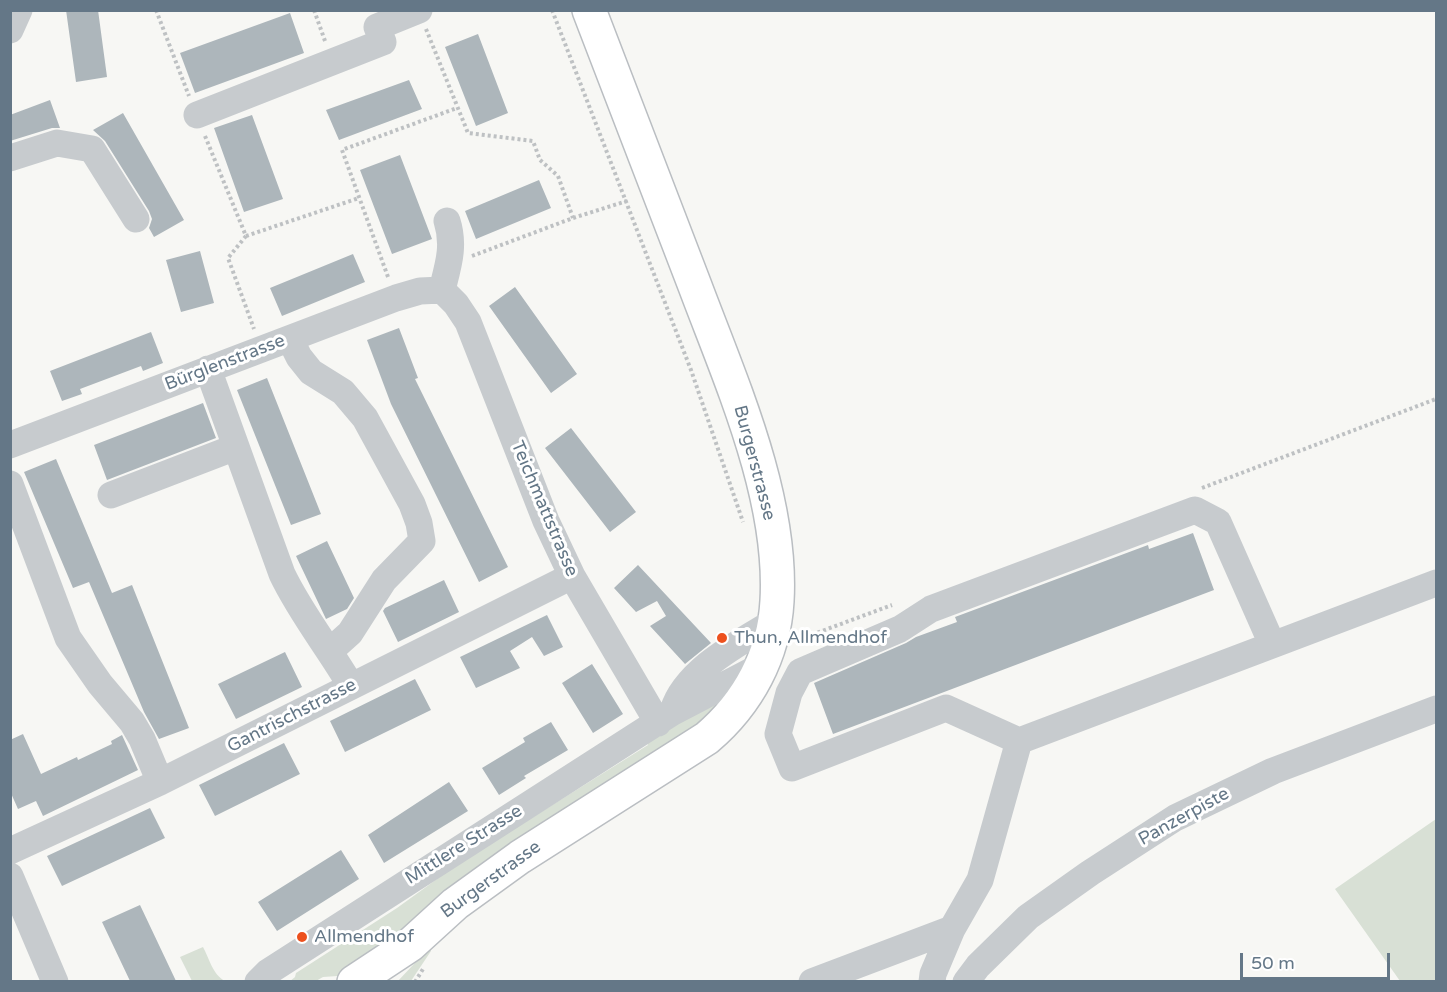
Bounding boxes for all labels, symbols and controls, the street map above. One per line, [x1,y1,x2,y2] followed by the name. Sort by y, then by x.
[162,330,288,396] street label: Bürglenstrasse
[728,403,780,523] street label: Burgerstrasse
[506,438,582,580] street label: Teichmattstrasse
[734,627,887,649] place label: Thun, Allmendhof
[715,631,729,645] marker: Thun, Allmendhof
[224,674,360,758] street label: Gantrischstrasse
[1135,783,1233,851] street label: Panzerpiste
[402,800,526,890] street label: Mittlere Strasse
[437,836,545,924] street label: Burgerstrasse
[314,926,414,948] place label: Allmendhof
[295,930,309,944] marker: Allmendhof
[1243,941,1393,979] scale bar
[1251,952,1295,974] text: 50 m

